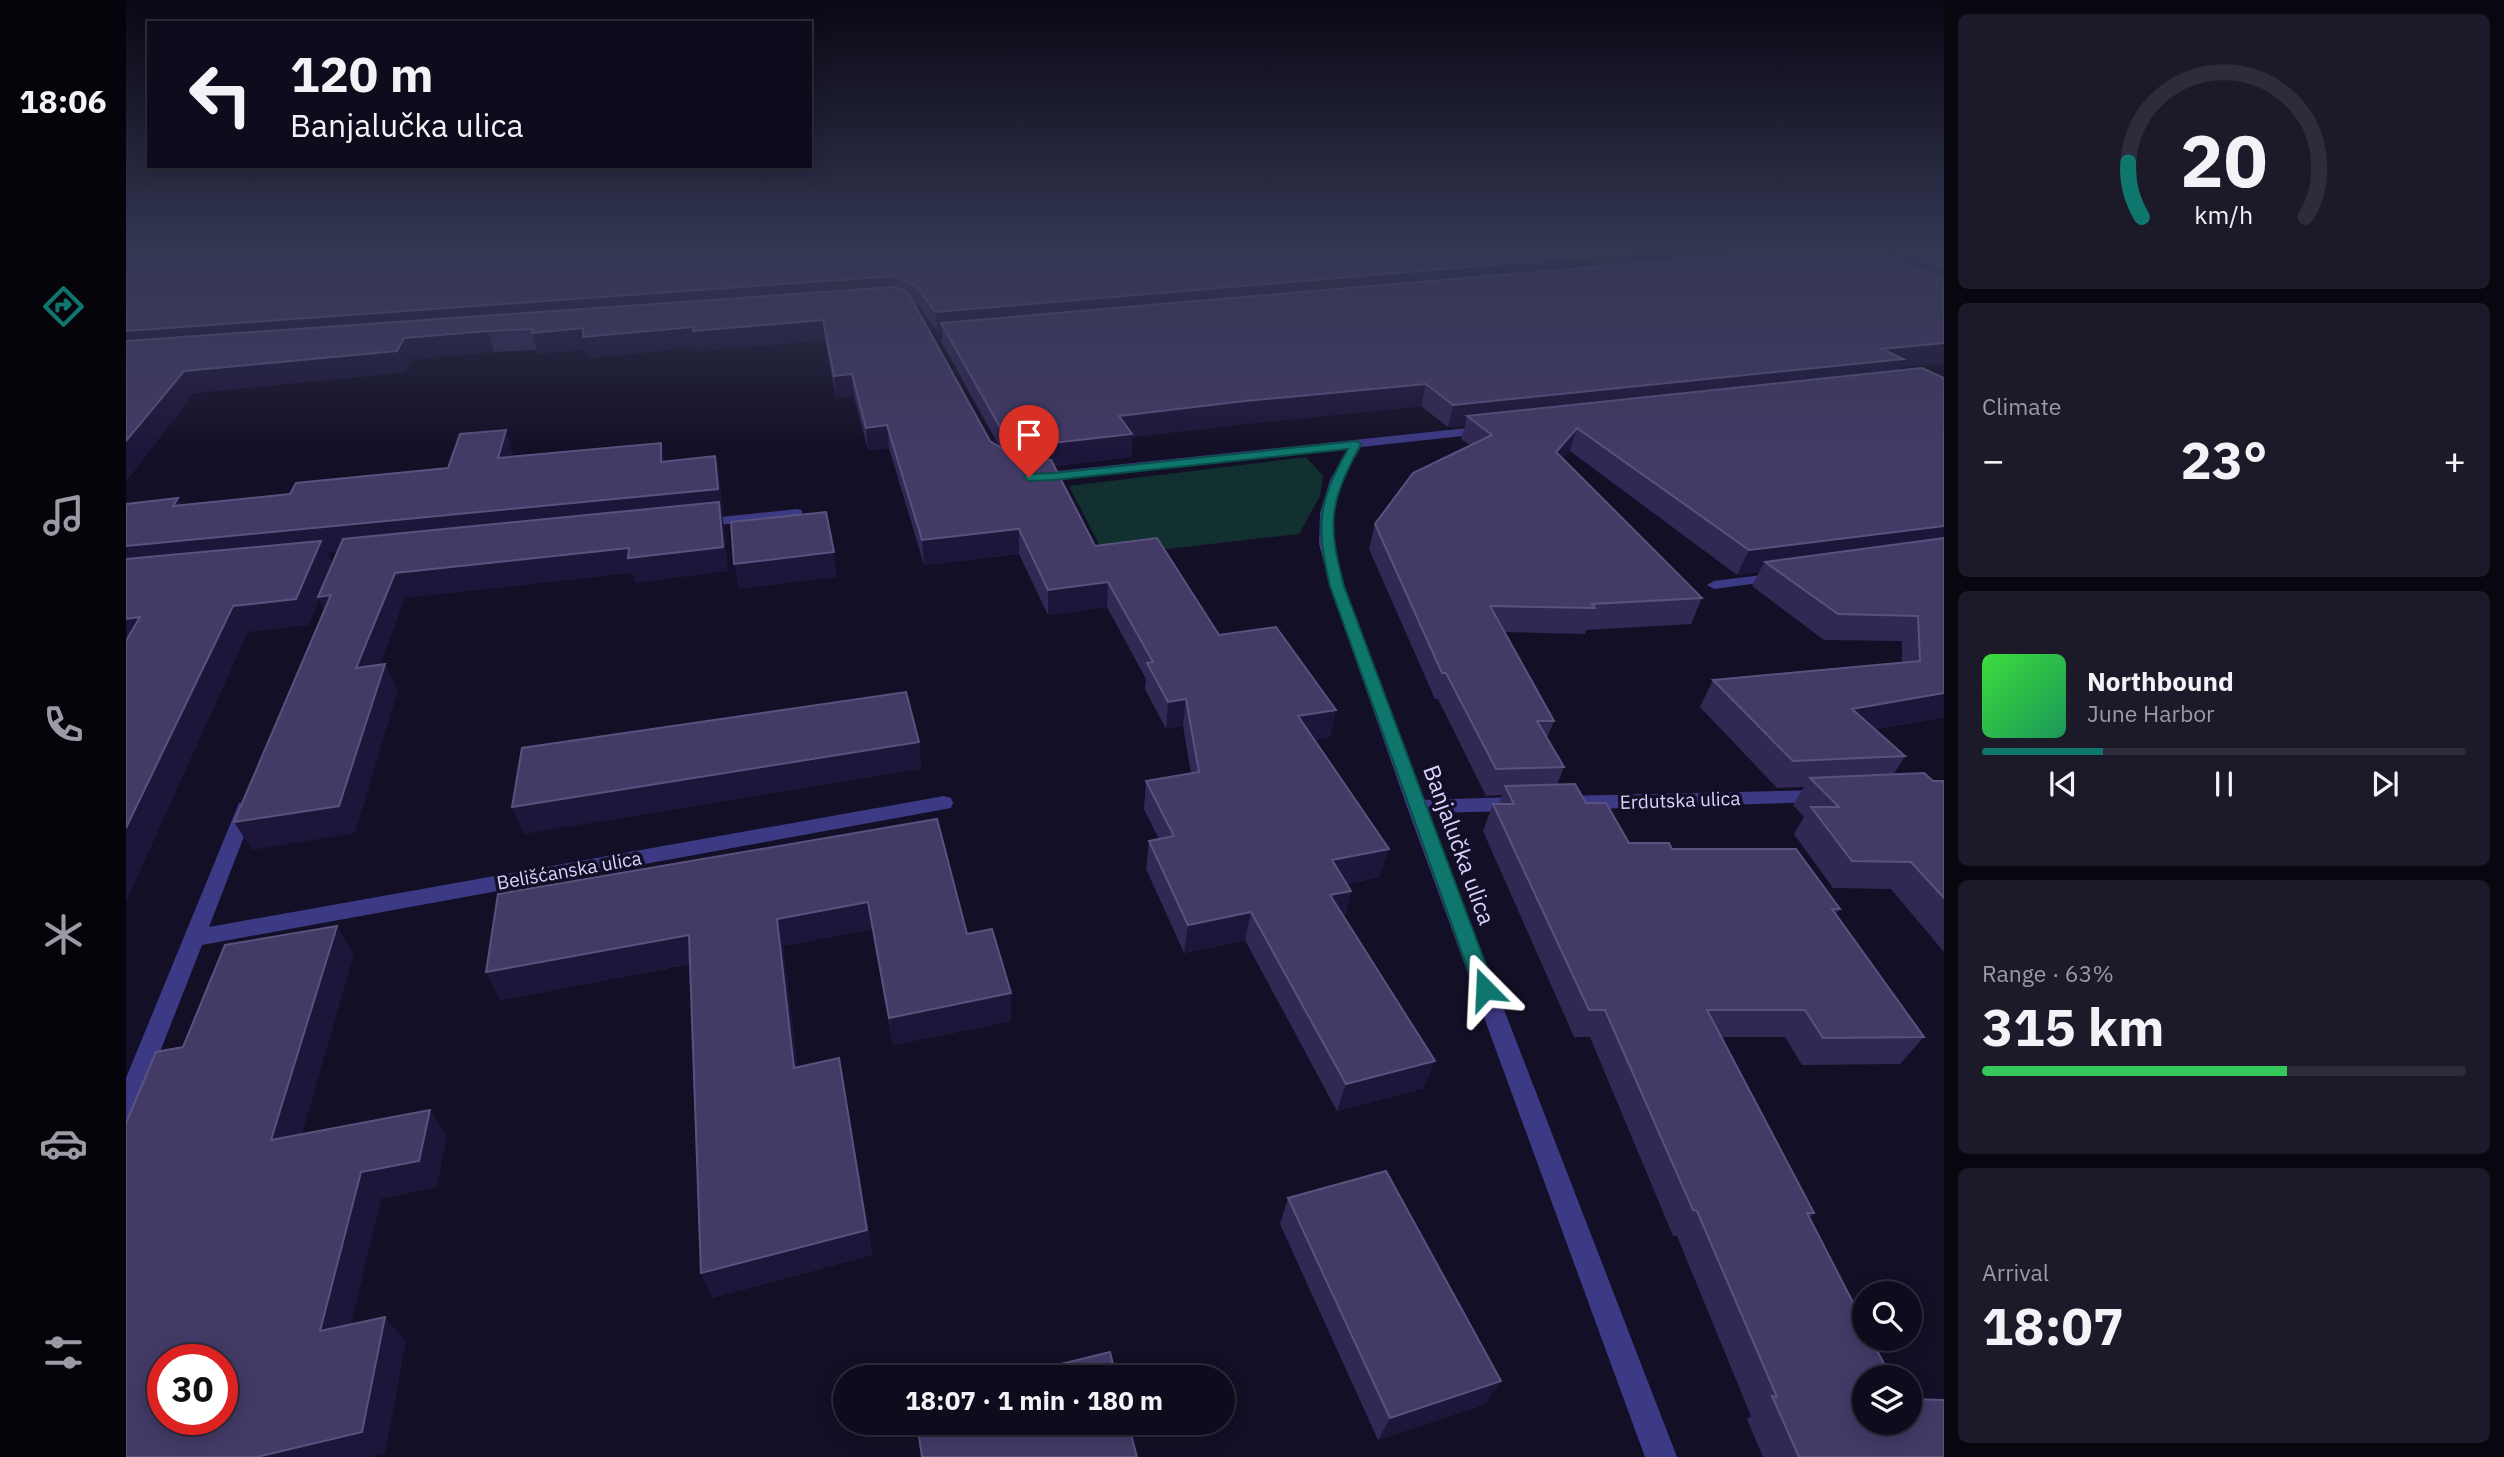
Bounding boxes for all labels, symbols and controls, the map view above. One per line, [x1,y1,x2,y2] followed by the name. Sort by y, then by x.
[290,42,434,105] text: 120 m
[175,49,266,140] icon: left
[19,80,107,122] text: 18:06
[290,104,524,146] text: Banjalučka ulica
[2180,113,2268,208] text: 20
[2195,198,2253,231] text: km/h
[39,282,88,331] icon: directions
[1982,391,2061,421] text: Climate
[999,405,1059,477] pin
[1010,416,1048,454] icon: arrive
[2181,426,2267,493] text: 23°
[1982,435,2005,484] text: −
[2443,435,2466,484] text: +
[39,491,88,540] icon: music
[2087,664,2234,698] text: Northbound
[2087,698,2215,728] text: June Harbor
[39,700,88,749] icon: phone
[1417,761,1503,929] street label: Banjalučka ulica
[2044,765,2082,803] icon: previous
[2205,765,2243,803] icon: pause
[2366,765,2404,803] icon: next
[1619,786,1741,814] street label: Erdutska ulica
[495,845,643,895] street label: Belišćanska ulica
[39,910,88,959] icon: climate
[1448,952,1522,1026] position arrow
[1982,958,2114,988] text: Range · 63%
[1982,993,2164,1060] text: 315 km
[39,1119,88,1168] icon: car
[1982,1257,2049,1287] text: Arrival
[1852,1281,1922,1435] map controls
[1852,1281,1922,1351] button: search
[1982,1292,2124,1359] text: 18:07
[39,1328,88,1377] icon: filters
[147,1344,238,1435] speed limit sign: 30
[1852,1365,1922,1435] button: layers
[905,1383,1163,1417] text: 18:07 · 1 min · 180 m

